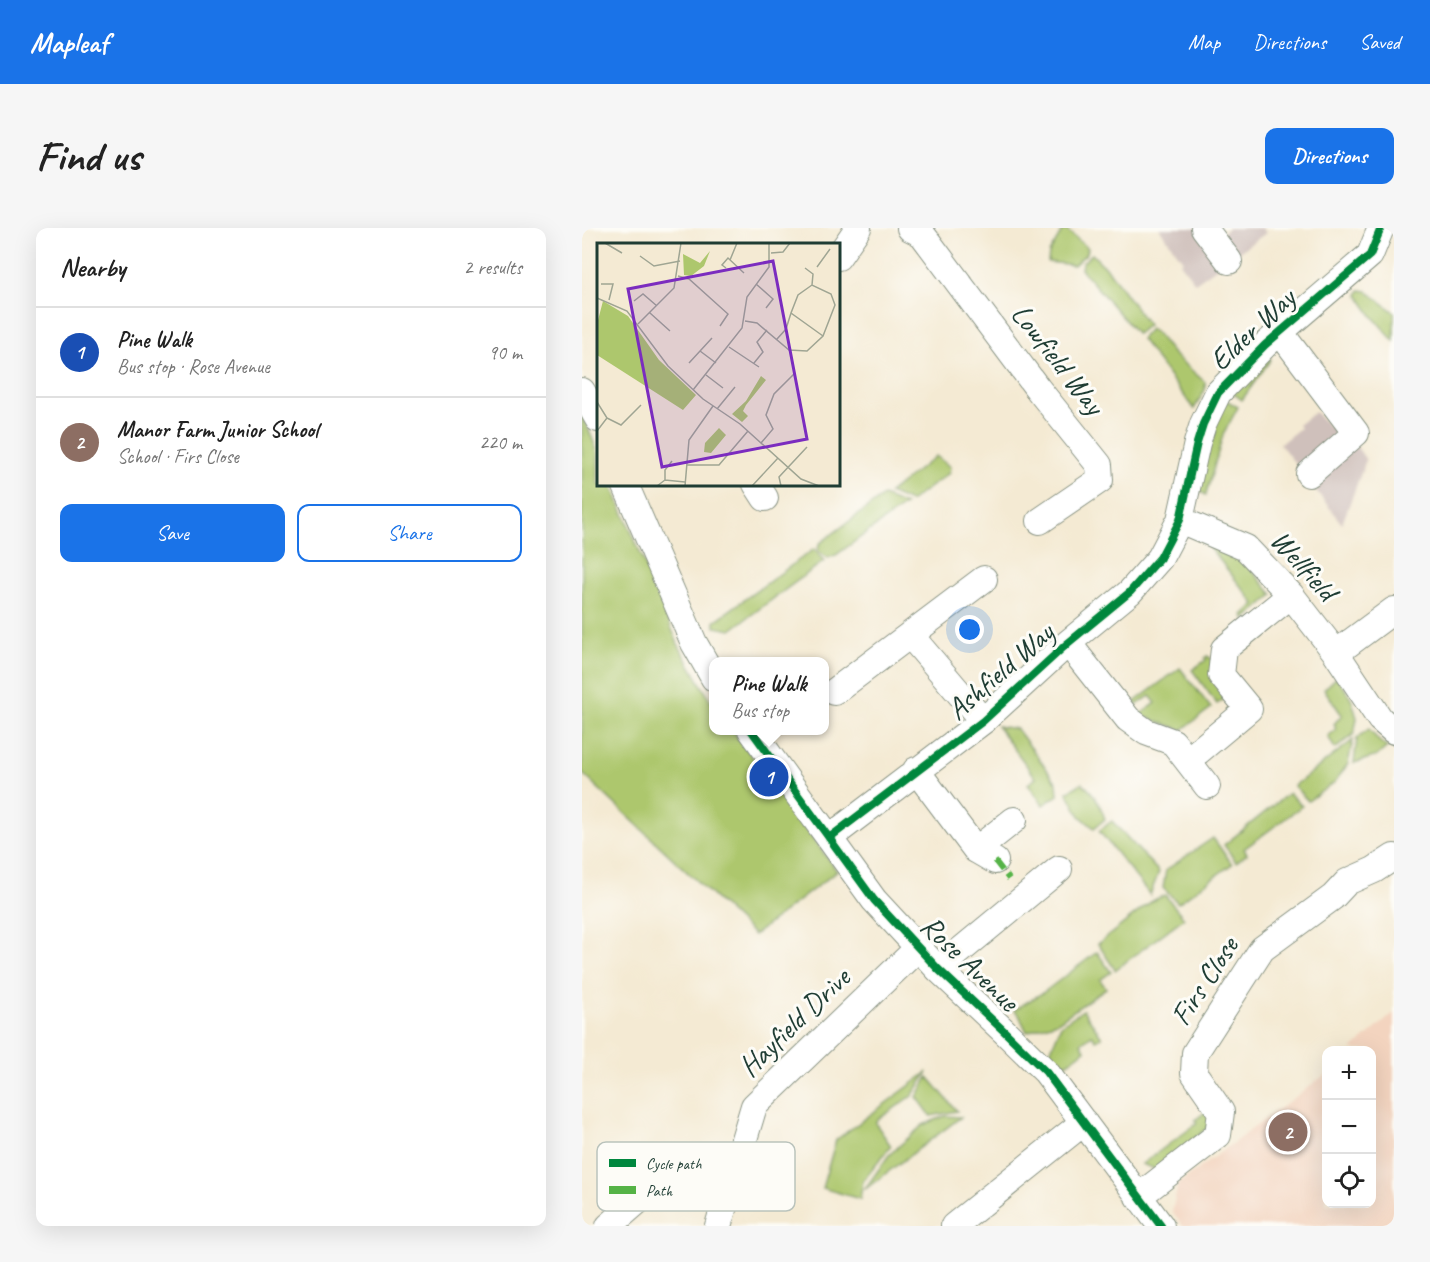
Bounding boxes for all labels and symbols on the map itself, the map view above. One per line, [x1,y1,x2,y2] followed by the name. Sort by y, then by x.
[597,243,840,486] inset map
[1201,278,1305,378] street label: Elder Way
[1003,296,1115,424] street label: Lowfield Way
[1262,522,1349,611] street label: Wellfield
[938,613,1063,728] street label: Ashfield Way
[955,615,984,644] your location
[750,754,789,800] pin: 1
[913,907,1029,1021] street label: Rose Avenue
[1161,928,1248,1032] street label: Firs Close
[730,958,860,1085] street label: Hayfield Drive
[1268,1110,1308,1154] pin: 2
[597,1142,795,1211] legend
[646,1154,702,1174] text: Cycle path
[646,1181,673,1201] text: Path

